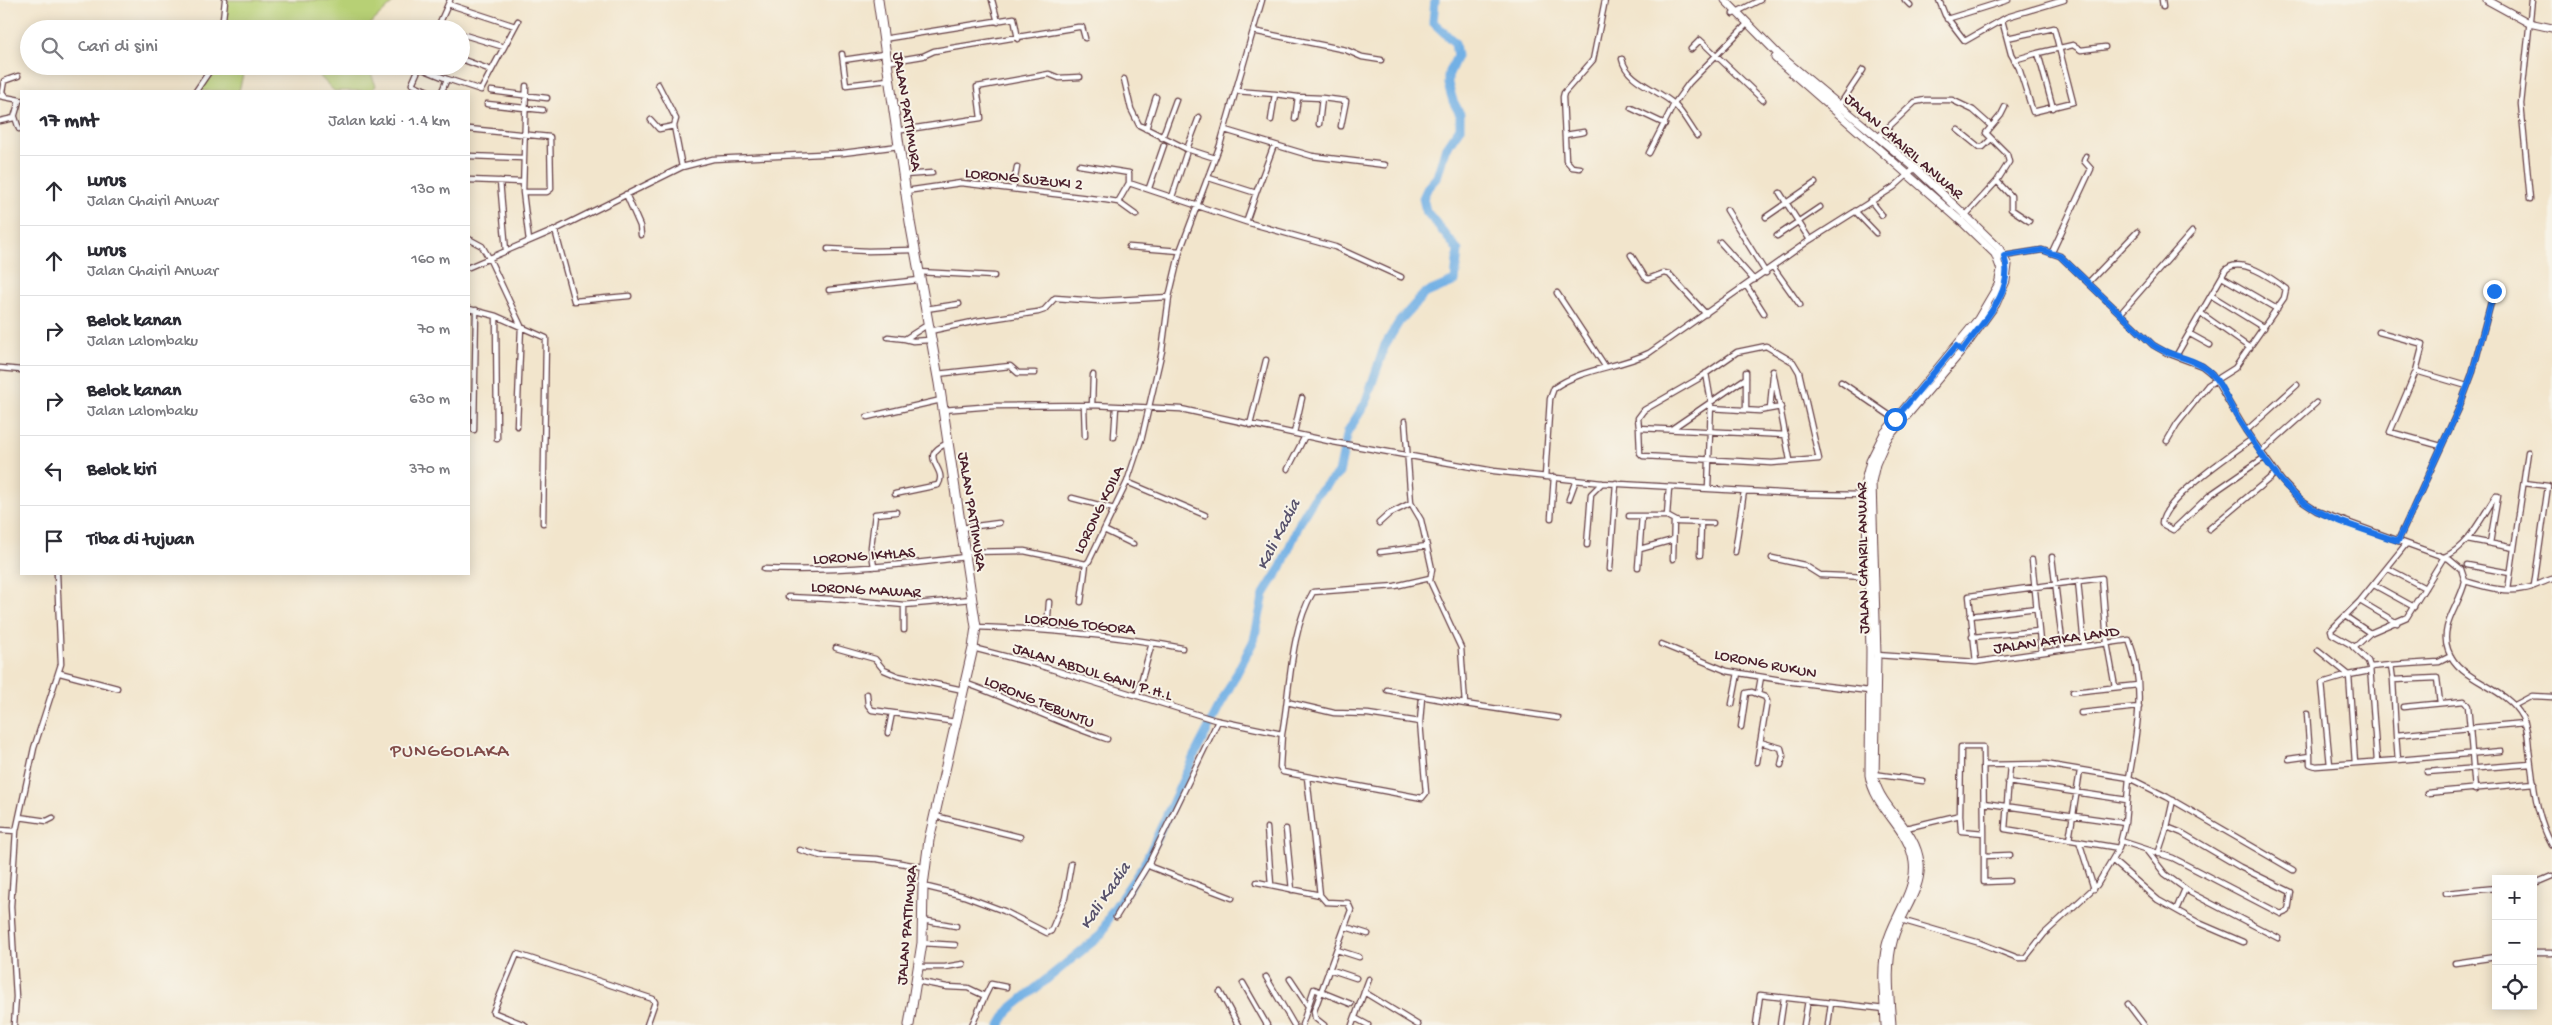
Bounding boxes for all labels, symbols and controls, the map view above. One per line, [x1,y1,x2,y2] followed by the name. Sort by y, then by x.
[20,20,470,75] search box
[38,34,66,62] icon: search
[78,36,158,59] text: Cari di sini
[887,51,925,174] street label: JALAN PATTIMURA
[1839,91,1967,205] street label: JALAN CHAIRIL ANWAR
[40,110,98,135] text: 17 mnt
[328,113,450,132] text: Jalan kaki · 1.4 km
[964,165,1084,196] street label: LORONG SUZUKI 2
[87,170,126,193] text: Lurus
[40,177,68,205] icon: ahead
[411,181,450,200] text: 130 m
[87,193,218,212] text: Jalan Chairil Anwar
[87,240,126,263] text: Lurus
[40,247,68,275] icon: ahead
[411,251,450,270] text: 160 m
[87,263,218,282] text: Jalan Chairil Anwar
[2483,280,2506,303] route end
[87,310,181,333] text: Belok kanan
[40,317,68,345] icon: right
[417,321,450,340] text: 70 m
[87,333,198,352] text: Jalan Lalombaku
[87,380,181,403] text: Belok kanan
[40,387,68,415] icon: right
[409,391,450,410] text: 630 m
[87,403,198,422] text: Jalan Lalombaku
[1884,408,1907,431] route start
[952,451,990,574] street label: JALAN PATTIMURA
[40,457,68,485] icon: left
[87,459,157,482] text: Belok kiri
[409,461,450,480] text: 370 m
[1071,462,1130,558] street label: LORONG KOILA
[1854,481,1875,634] street label: JALAN CHAIRIL ANWAR
[1253,495,1306,574] water label: Kali Kadia
[40,527,68,555] icon: arrive
[87,529,194,552] text: Tiba di tujuan
[813,544,917,571] street label: LORONG IKHLAS
[810,579,922,604] street label: LORONG MAWAR
[1023,610,1137,641] street label: LORONG TOGORA
[1992,623,2121,660] street label: JALAN AFIKA LAND
[1010,640,1175,707] street label: JALAN ABDUL GANI P.H.L
[1712,646,1818,685] street label: LORONG RUKUN
[981,672,1097,734] street label: LORONG TEBUNTU
[389,741,510,764] district label: PUNGGOLAKA
[1076,858,1137,934] water label: Kali Kadia
[894,863,923,986] street label: JALAN PATTIMURA
[2492,875,2537,1010] map controls
[2492,875,2537,920] button: +
[2492,920,2537,965] button: −
[2492,965,2537,1010] button: locate

